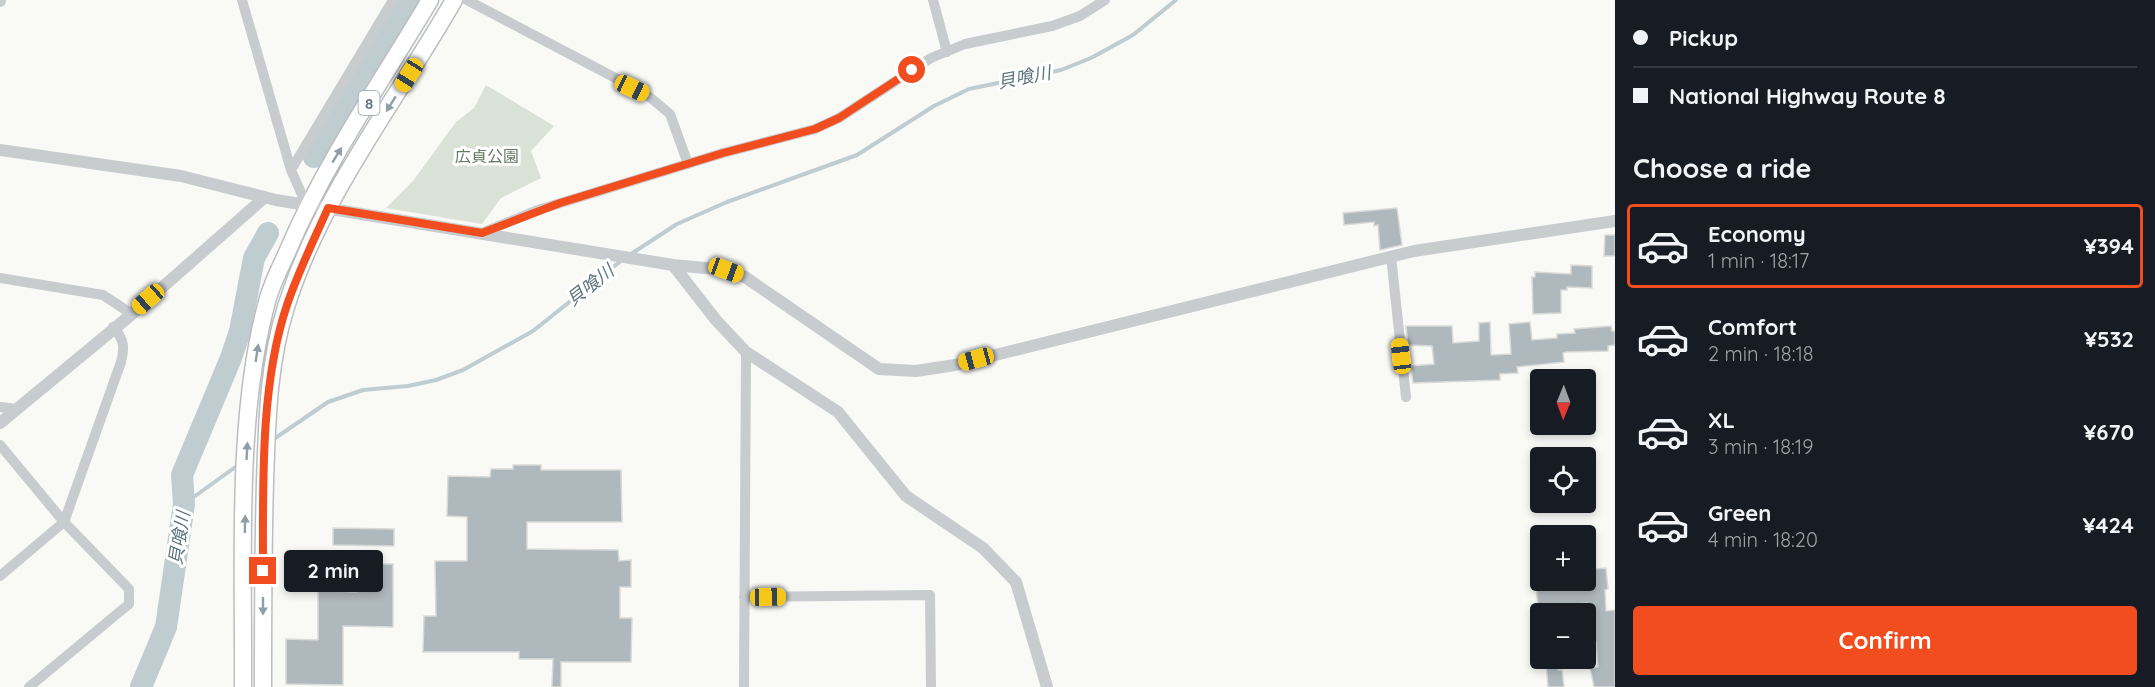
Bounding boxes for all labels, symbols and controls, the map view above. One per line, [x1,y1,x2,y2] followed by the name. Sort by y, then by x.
[1669,24,1738,52] text: Pickup
[392,55,426,95] car
[898,56,925,83] route start
[995,60,1055,93] water label: 貝喰川
[612,72,652,104] car
[1669,82,1945,110] text: National Highway Route 8
[358,91,380,115] road number: 8
[386,96,397,112] one-way arrow
[455,146,519,166] park label: 広貞公園
[332,147,343,163] one-way arrow
[1633,151,1811,185] text: Choose a ride
[1636,219,1690,273] icon: car
[1708,220,1806,248] text: Economy
[2084,232,2134,260] text: ¥394
[1708,248,1809,273] text: 1 min · 18:17
[706,255,746,285] car
[562,258,620,311] water label: 貝喰川
[129,280,167,318] car
[1636,312,1690,366] icon: car
[1708,313,1797,341] text: Comfort
[2084,325,2134,353] text: ¥532
[1390,337,1412,375] car
[1708,341,1814,366] text: 2 min · 18:18
[252,343,261,362] one-way arrow
[956,346,996,372] car
[1530,369,1596,435] north arrow
[1530,369,1596,669] map controls
[1636,405,1690,459] icon: car
[1708,406,1735,434] text: XL
[2083,418,2134,446] text: ¥670
[1708,434,1813,459] text: 3 min · 18:19
[243,441,252,460] one-way arrow
[1530,447,1596,513] button: locate
[1636,498,1690,552] icon: car
[1708,499,1771,527] text: Green
[163,508,195,566] water label: 貝喰川
[2082,511,2134,539] text: ¥424
[240,514,250,533] one-way arrow
[1530,525,1596,591] button: +
[1708,527,1818,552] text: 4 min · 18:20
[284,550,383,592] callout: 2 min
[249,557,276,584] route end
[307,558,360,583] text: 2 min
[750,588,786,606] car
[258,597,268,616] one-way arrow
[1530,603,1596,669] button: −
[1633,606,2137,675] button: Confirm

